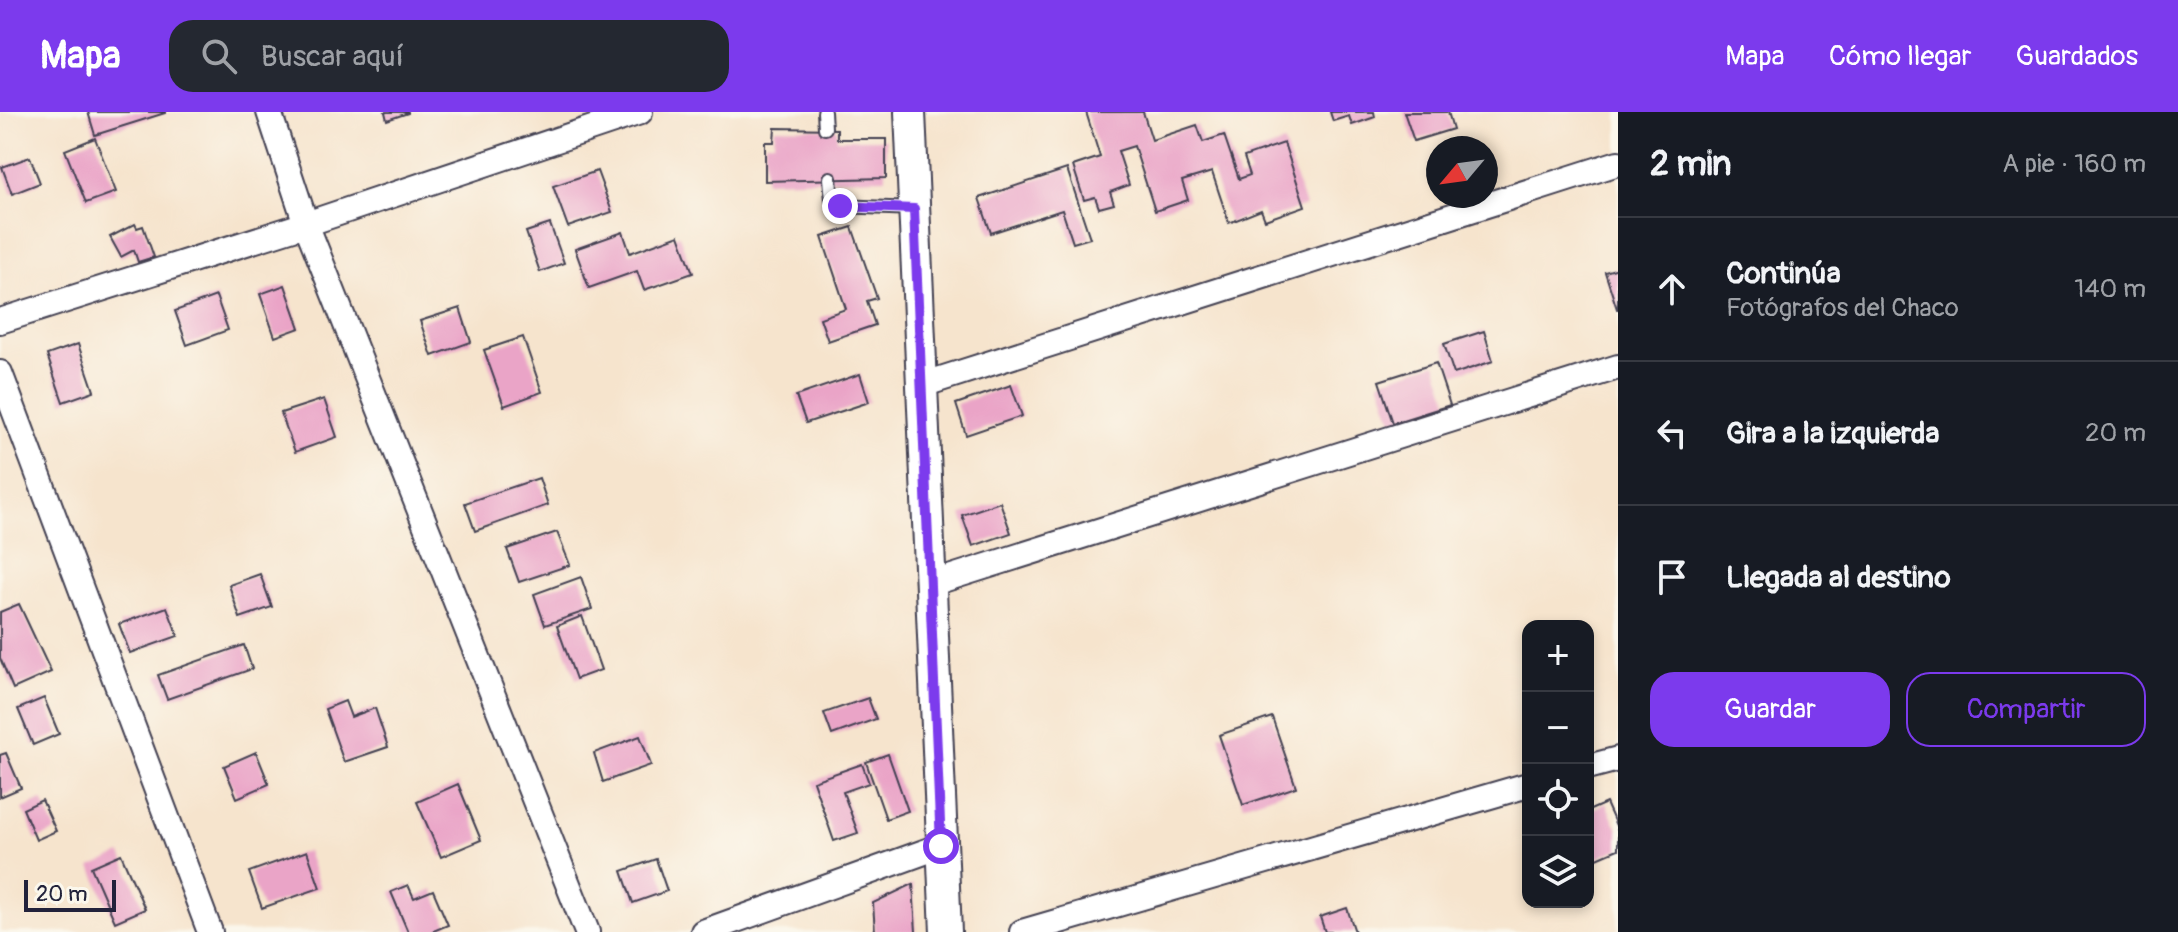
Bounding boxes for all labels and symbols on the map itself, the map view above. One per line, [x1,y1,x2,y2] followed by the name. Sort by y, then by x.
[1426,136,1498,208] north arrow
[822,188,858,224] route end
[923,828,959,864] route start
[24,876,116,912] scale bar

